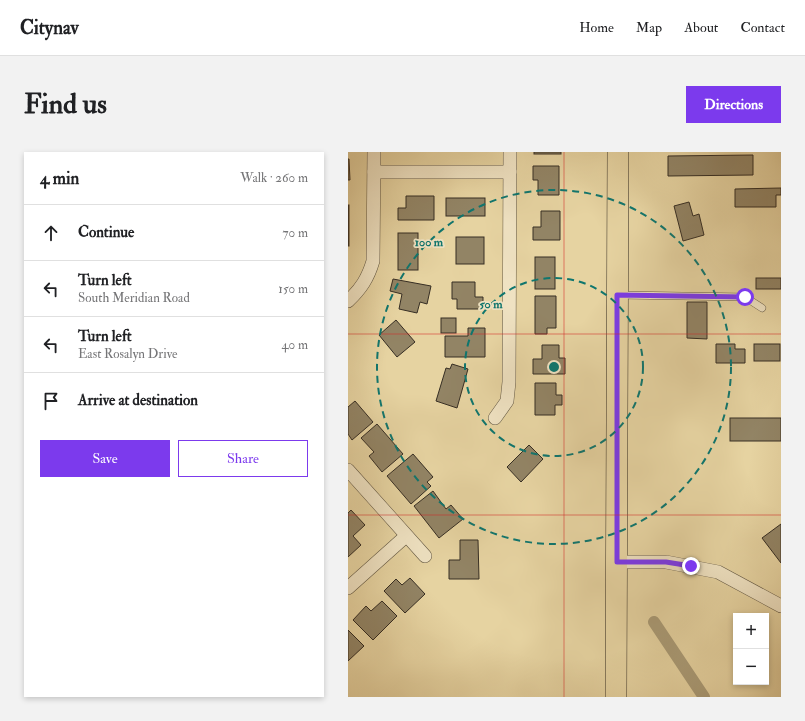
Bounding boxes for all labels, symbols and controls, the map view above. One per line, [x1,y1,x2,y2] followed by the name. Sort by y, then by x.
[20,16,79,40] text: Citynav
[579,19,614,36] text: Home
[636,19,662,36] text: Map
[684,19,718,36] text: About
[740,19,785,36] text: Contact
[686,86,781,123] button: Directions
[24,87,107,122] text: Find us
[40,168,79,189] text: 4 min
[240,170,308,186] text: Walk · 260 m
[40,222,62,244] icon: ahead
[78,223,134,242] text: Continue
[283,225,308,241] text: 70 m
[415,235,444,250] text: 100 m
[78,271,132,290] text: Turn left
[40,278,62,300] icon: left
[278,281,308,297] text: 150 m
[736,288,754,306] route start
[78,290,190,306] text: South Meridian Road
[479,297,503,312] text: 50 m
[78,327,132,346] text: Turn left
[40,334,62,356] icon: left
[282,337,308,353] text: 40 m
[78,346,178,362] text: East Rosalyn Drive
[547,360,561,374] centre of rings
[40,390,62,412] icon: arrive
[78,391,198,410] text: Arrive at destination
[40,440,170,477] button: Save
[178,440,308,477] button: Share
[682,557,700,575] route end
[733,613,769,685] map controls
[733,613,769,649] button: +
[733,649,769,685] button: −

